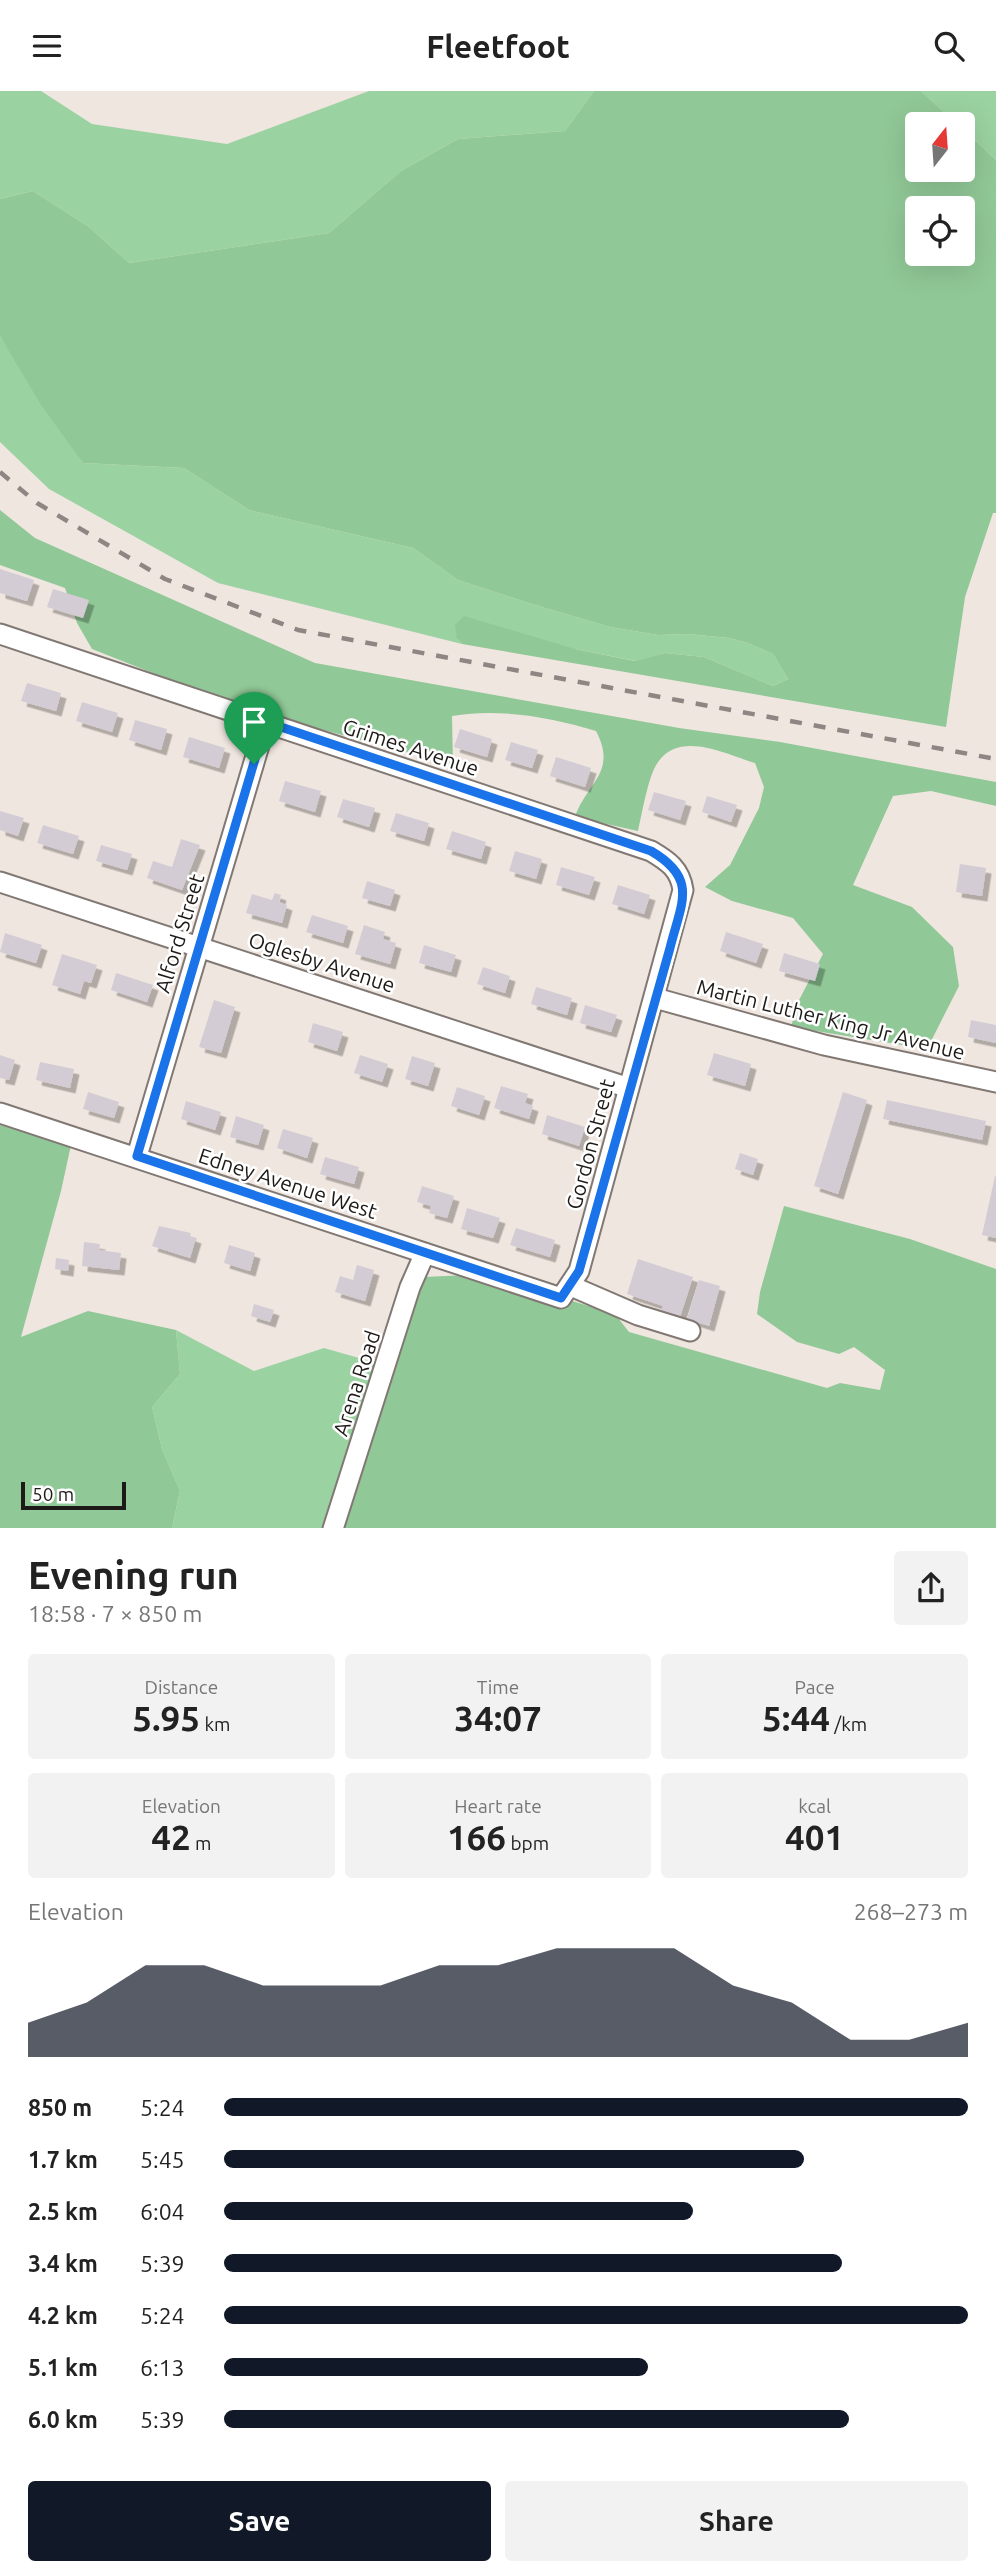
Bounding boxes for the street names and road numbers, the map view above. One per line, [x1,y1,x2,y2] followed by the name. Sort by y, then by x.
[340,714,482,780] street label: Grimes Avenue
[150,871,208,995] street label: Alford Street
[246,927,398,997] street label: Oglesby Avenue
[694,974,968,1064] street label: Martin Luther King Jr Avenue
[561,1076,619,1212] street label: Gordon Street
[196,1143,380,1223] street label: Edney Avenue West
[328,1327,384,1439] street label: Arena Road

